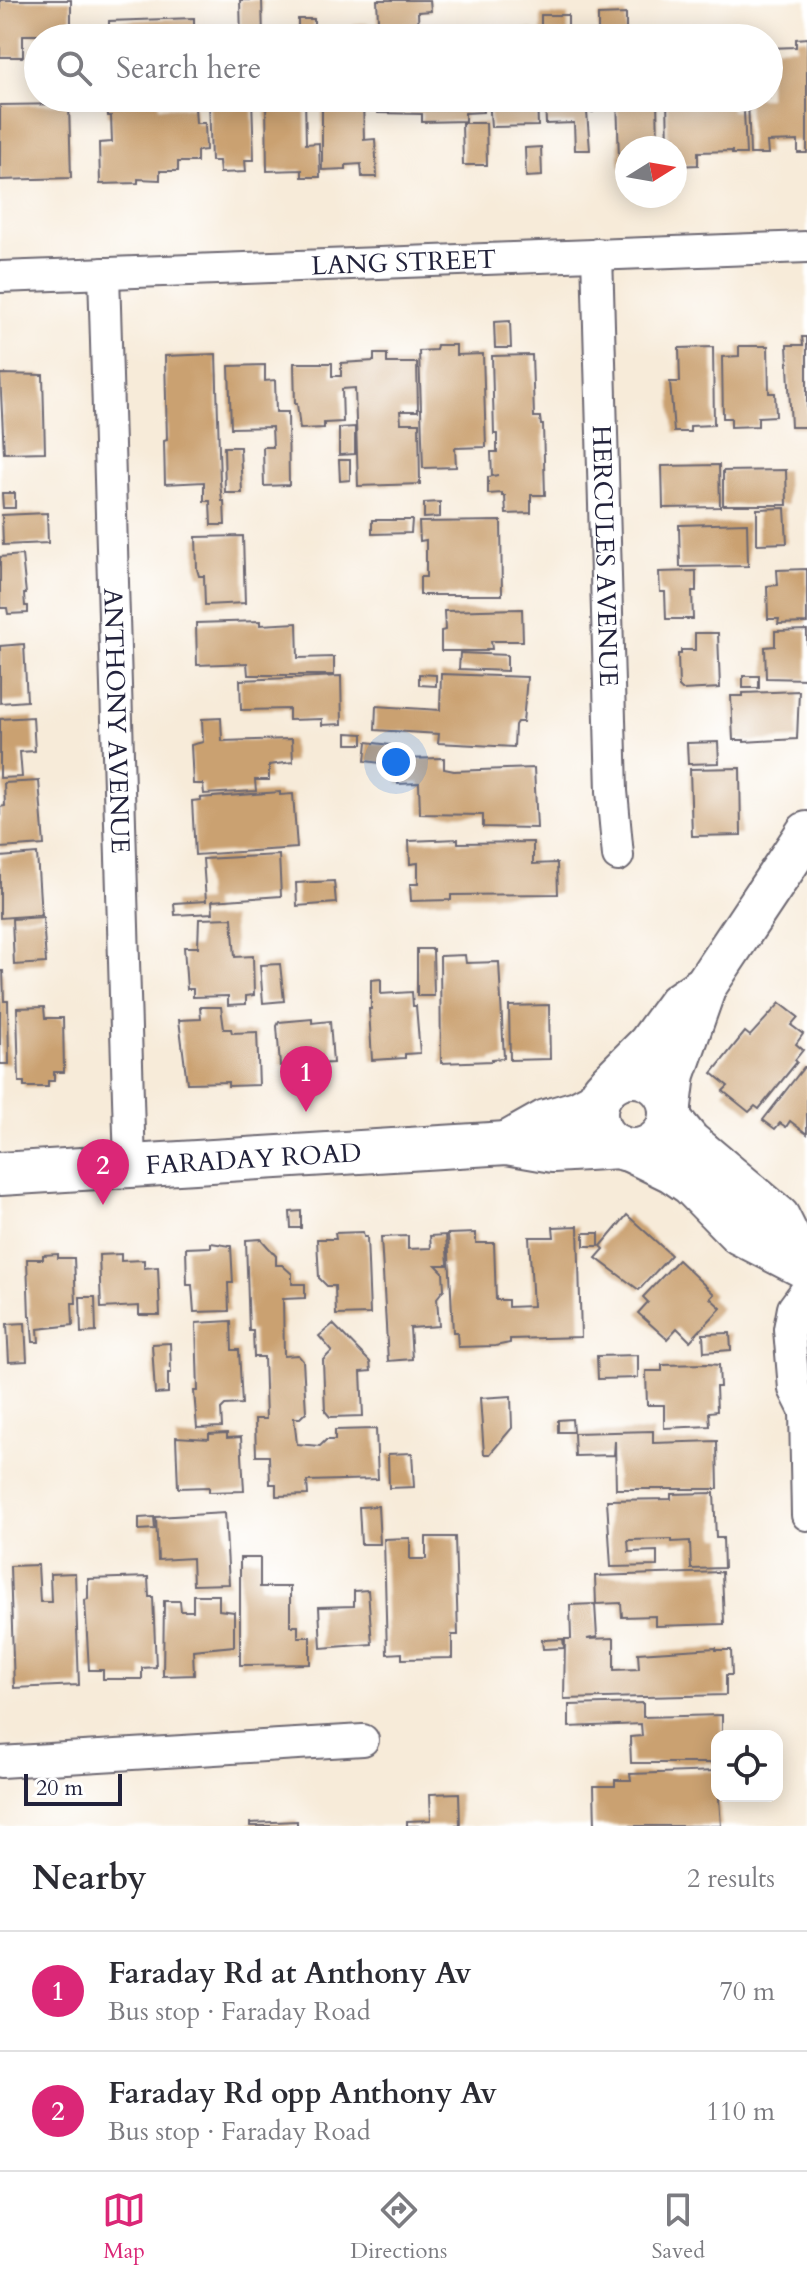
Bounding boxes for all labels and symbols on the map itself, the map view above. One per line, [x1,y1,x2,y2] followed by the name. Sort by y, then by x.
[615,136,687,208] north arrow
[311,242,497,283] street label: LANG STREET
[584,425,626,687] street label: HERCULES AVENUE
[95,588,138,854] street label: ANTHONY AVENUE
[376,742,416,782] your location
[280,1046,332,1112] pin: 1
[145,1135,362,1183] street label: FARADAY ROAD
[77,1139,129,1205] pin: 2
[24,1770,122,1806] scale bar

